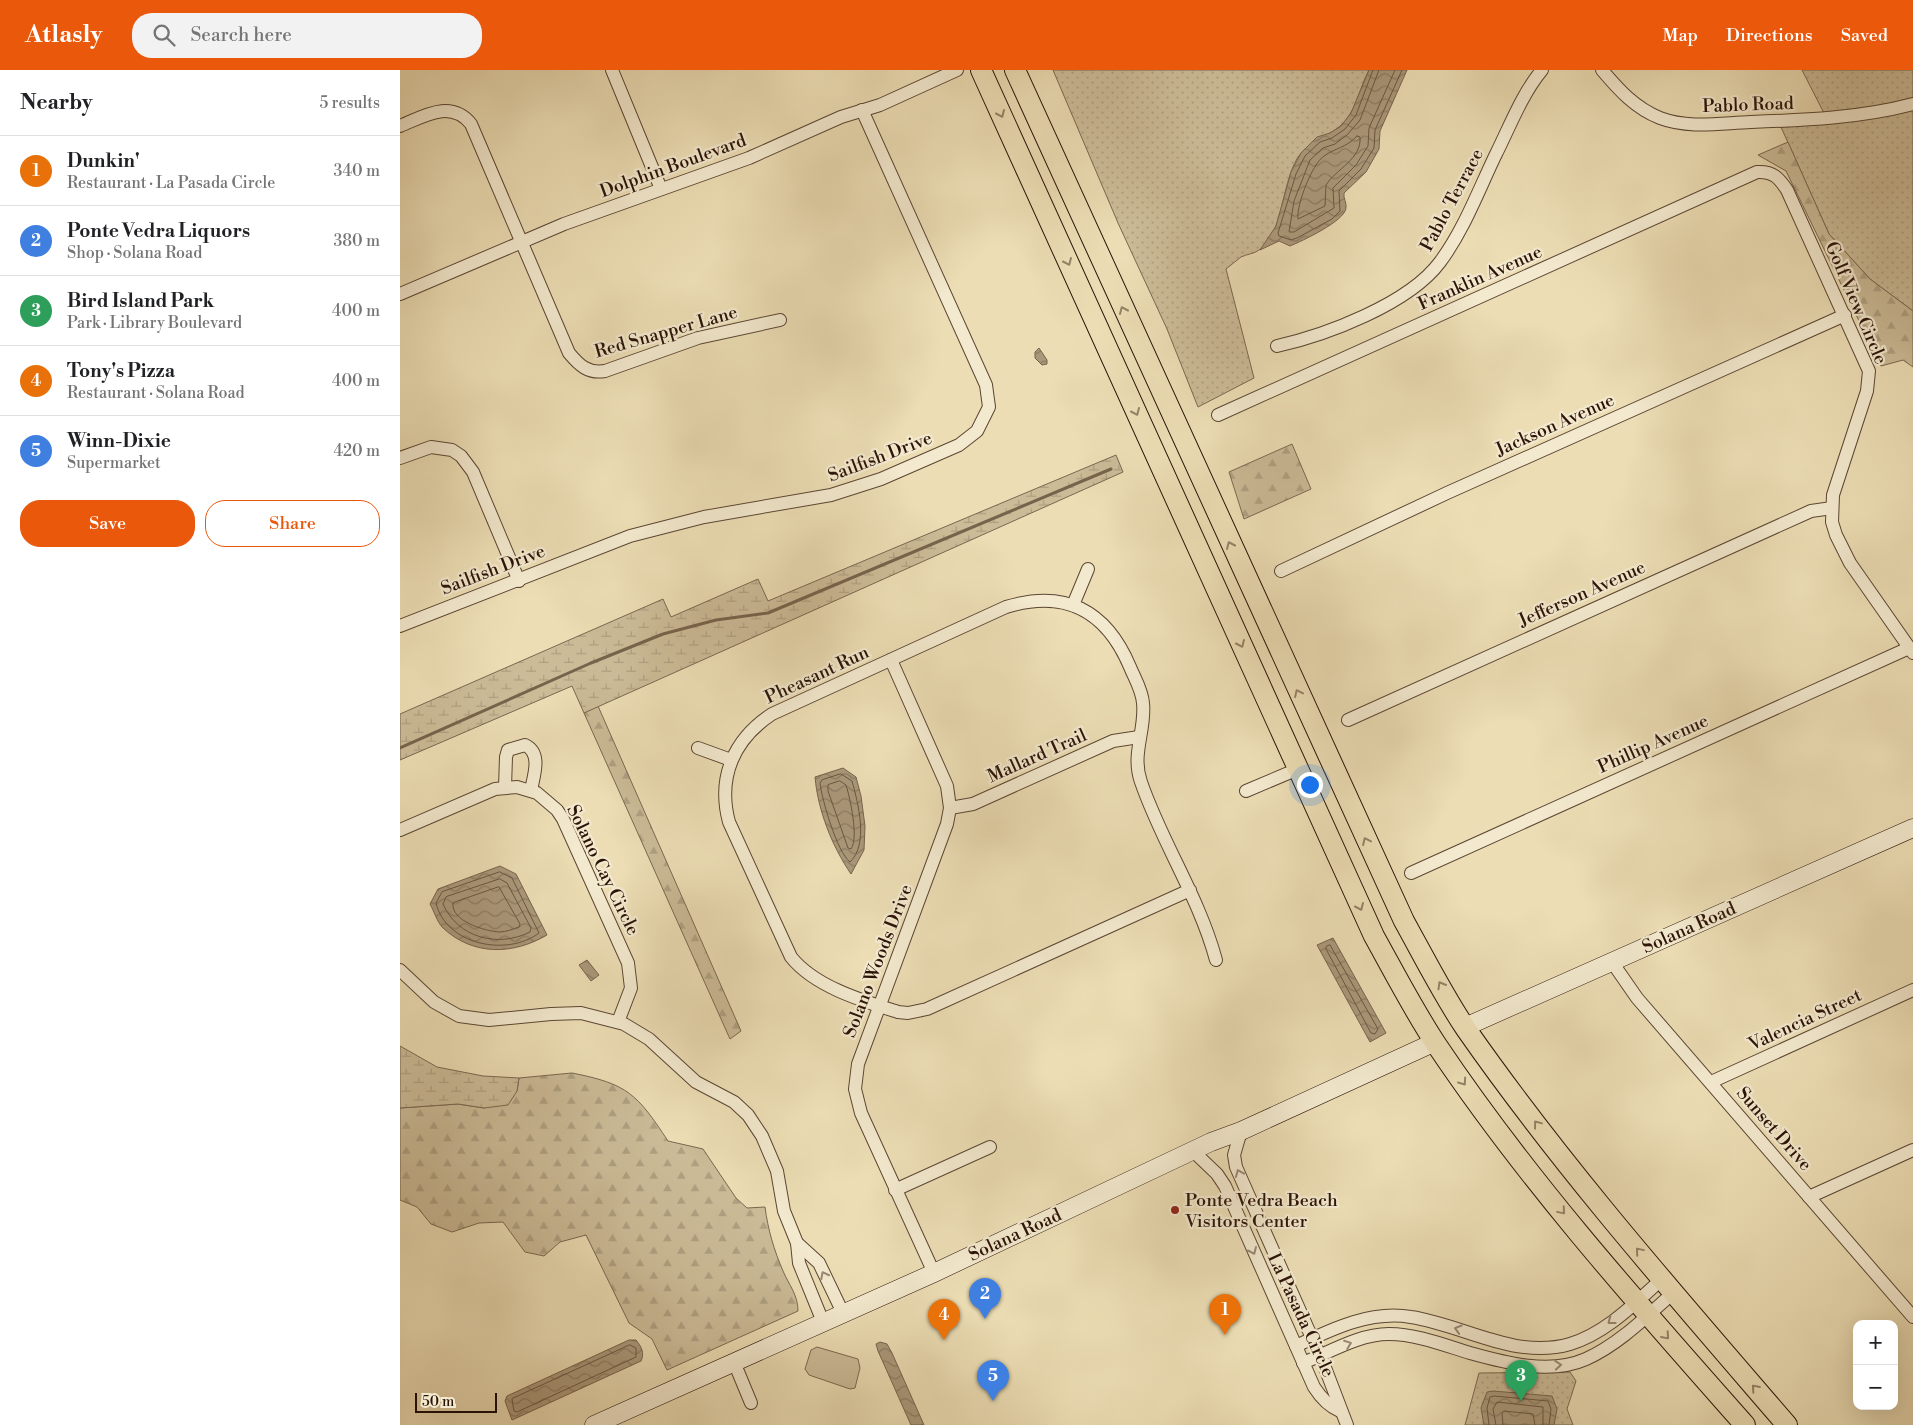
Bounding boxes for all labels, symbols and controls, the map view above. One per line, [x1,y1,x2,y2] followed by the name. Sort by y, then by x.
[132,13,482,58] search box
[25,20,102,50] text: Atlasly
[150,21,178,49] icon: search
[190,23,292,47] text: Search here
[1662,24,1698,47] text: Map
[1726,24,1813,47] text: Directions
[1841,24,1888,47] text: Saved
[20,90,93,116] text: Nearby
[1702,92,1795,118] street label: Pablo Road
[319,93,380,113] text: 5 results
[995,109,1006,118] one-way arrow
[597,129,750,203] street label: Dolphin Boulevard
[1415,145,1489,255] street label: Pablo Terrace
[67,149,140,173] text: Dunkin'
[32,161,40,181] text: 1
[333,161,380,181] text: 340 m
[67,173,275,193] text: Restaurant · La Pasada Circle
[67,219,250,243] text: Ponte Vedra Liquors
[31,231,41,251] text: 2
[333,231,380,251] text: 380 m
[1820,238,1892,368] street label: Golf View Circle
[1414,240,1546,316] street label: Franklin Avenue
[67,243,202,263] text: Shop · Solana Road
[1062,257,1073,266] one-way arrow
[67,289,214,313] text: Bird Island Park
[31,301,41,321] text: 3
[332,301,380,321] text: 400 m
[592,301,740,363] street label: Red Snapper Lane
[1119,306,1130,315] one-way arrow
[67,313,242,333] text: Park · Library Boulevard
[67,359,175,383] text: Tony's Pizza
[31,371,41,391] text: 4
[332,371,380,391] text: 400 m
[67,383,245,403] text: Restaurant · Solana Road
[1491,389,1618,462] street label: Jackson Avenue
[1129,406,1139,415] one-way arrow
[825,427,935,487] street label: Sailfish Drive
[67,429,171,453] text: Winn-Dixie
[31,441,41,461] text: 5
[333,441,380,461] text: 420 m
[67,453,161,473] text: Supermarket
[20,500,195,547] button: Save
[205,500,380,547] button: Share
[438,540,548,600] street label: Sailfish Drive
[1226,541,1237,550] one-way arrow
[1514,556,1649,633] street label: Jefferson Avenue
[1234,639,1245,648] one-way arrow
[761,641,873,709] street label: Pheasant Run
[1293,689,1304,698] one-way arrow
[1594,709,1712,779] street label: Phillip Avenue
[984,724,1091,788] street label: Mallard Trail
[1297,772,1323,798] your location
[561,801,645,939] street label: Solano Cay Circle
[1361,837,1372,846] one-way arrow
[838,881,918,1041] street label: Solano Woods Drive
[1639,897,1740,959] street label: Solana Road
[1354,902,1365,911] one-way arrow
[1437,981,1447,990] one-way arrow
[1744,983,1866,1057] street label: Valencia Street
[1457,1076,1466,1086] one-way arrow
[1731,1082,1817,1176] street label: Sunset Drive
[1534,1121,1542,1130] one-way arrow
[1235,1169,1245,1178] one-way arrow
[1184,1189,1338,1233] place label: Ponte Vedra Beach Visitors Center
[965,1203,1066,1267] street label: Solana Road
[1169,1204,1181,1216] marker: Ponte Vedra Beach Visitors Center
[1557,1205,1565,1214] one-way arrow
[1246,1246,1257,1255] one-way arrow
[1636,1247,1645,1256] one-way arrow
[1262,1249,1340,1381] street label: La Pasada Circle
[820,1271,830,1280] one-way arrow
[969,1278,1001,1319] pin: 2
[1209,1294,1241,1335] pin: 1
[928,1299,960,1340] pin: 4
[1608,1316,1617,1324] one-way arrow
[1853,1320,1898,1410] map controls
[1853,1320,1898,1365] button: +
[1454,1325,1462,1335] one-way arrow
[1661,1330,1670,1339] one-way arrow
[1343,1339,1352,1350] one-way arrow
[1554,1359,1562,1370] one-way arrow
[977,1360,1009,1401] pin: 5
[1505,1360,1537,1401] pin: 3
[1853,1365,1898,1410] button: −
[1753,1385,1761,1394] one-way arrow
[415,1390,498,1413] scale bar
[422,1393,454,1411] text: 50 m

